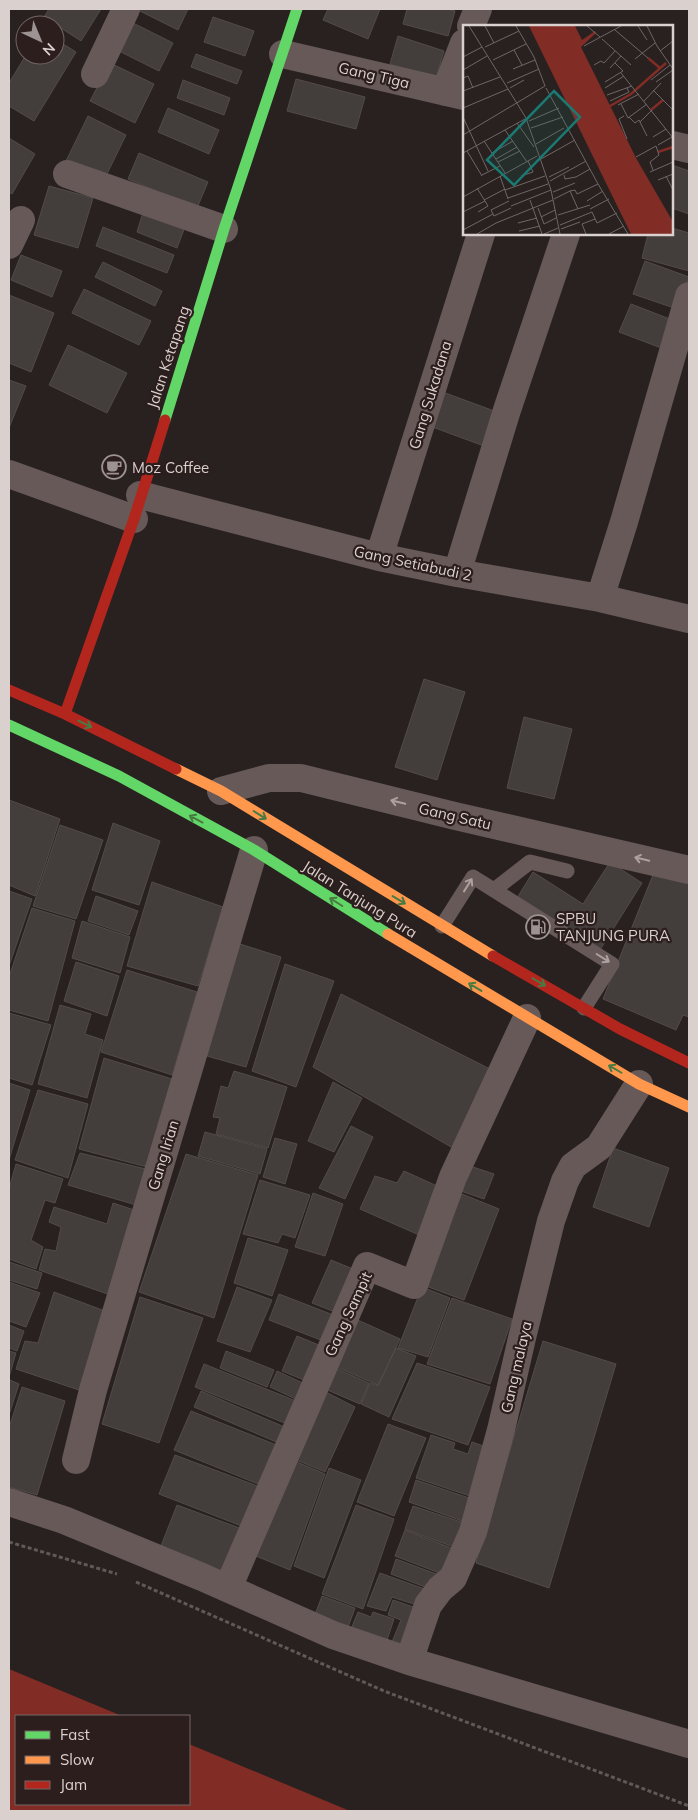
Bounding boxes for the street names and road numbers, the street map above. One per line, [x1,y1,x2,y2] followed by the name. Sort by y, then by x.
[337,58,411,92] street label: Gang Tiga
[142,303,194,411] street label: Jalan Ketapang
[405,339,455,451] street label: Gang Sukadana
[352,541,474,585] street label: Gang Setiabudi 2
[417,798,493,834] street label: Gang Satu
[299,856,421,942] street label: Jalan Tanjung Pura
[143,1118,183,1192] street label: Gang Irian
[320,1269,376,1359] street label: Gang Sampit
[496,1319,536,1415] street label: Gang malaya

